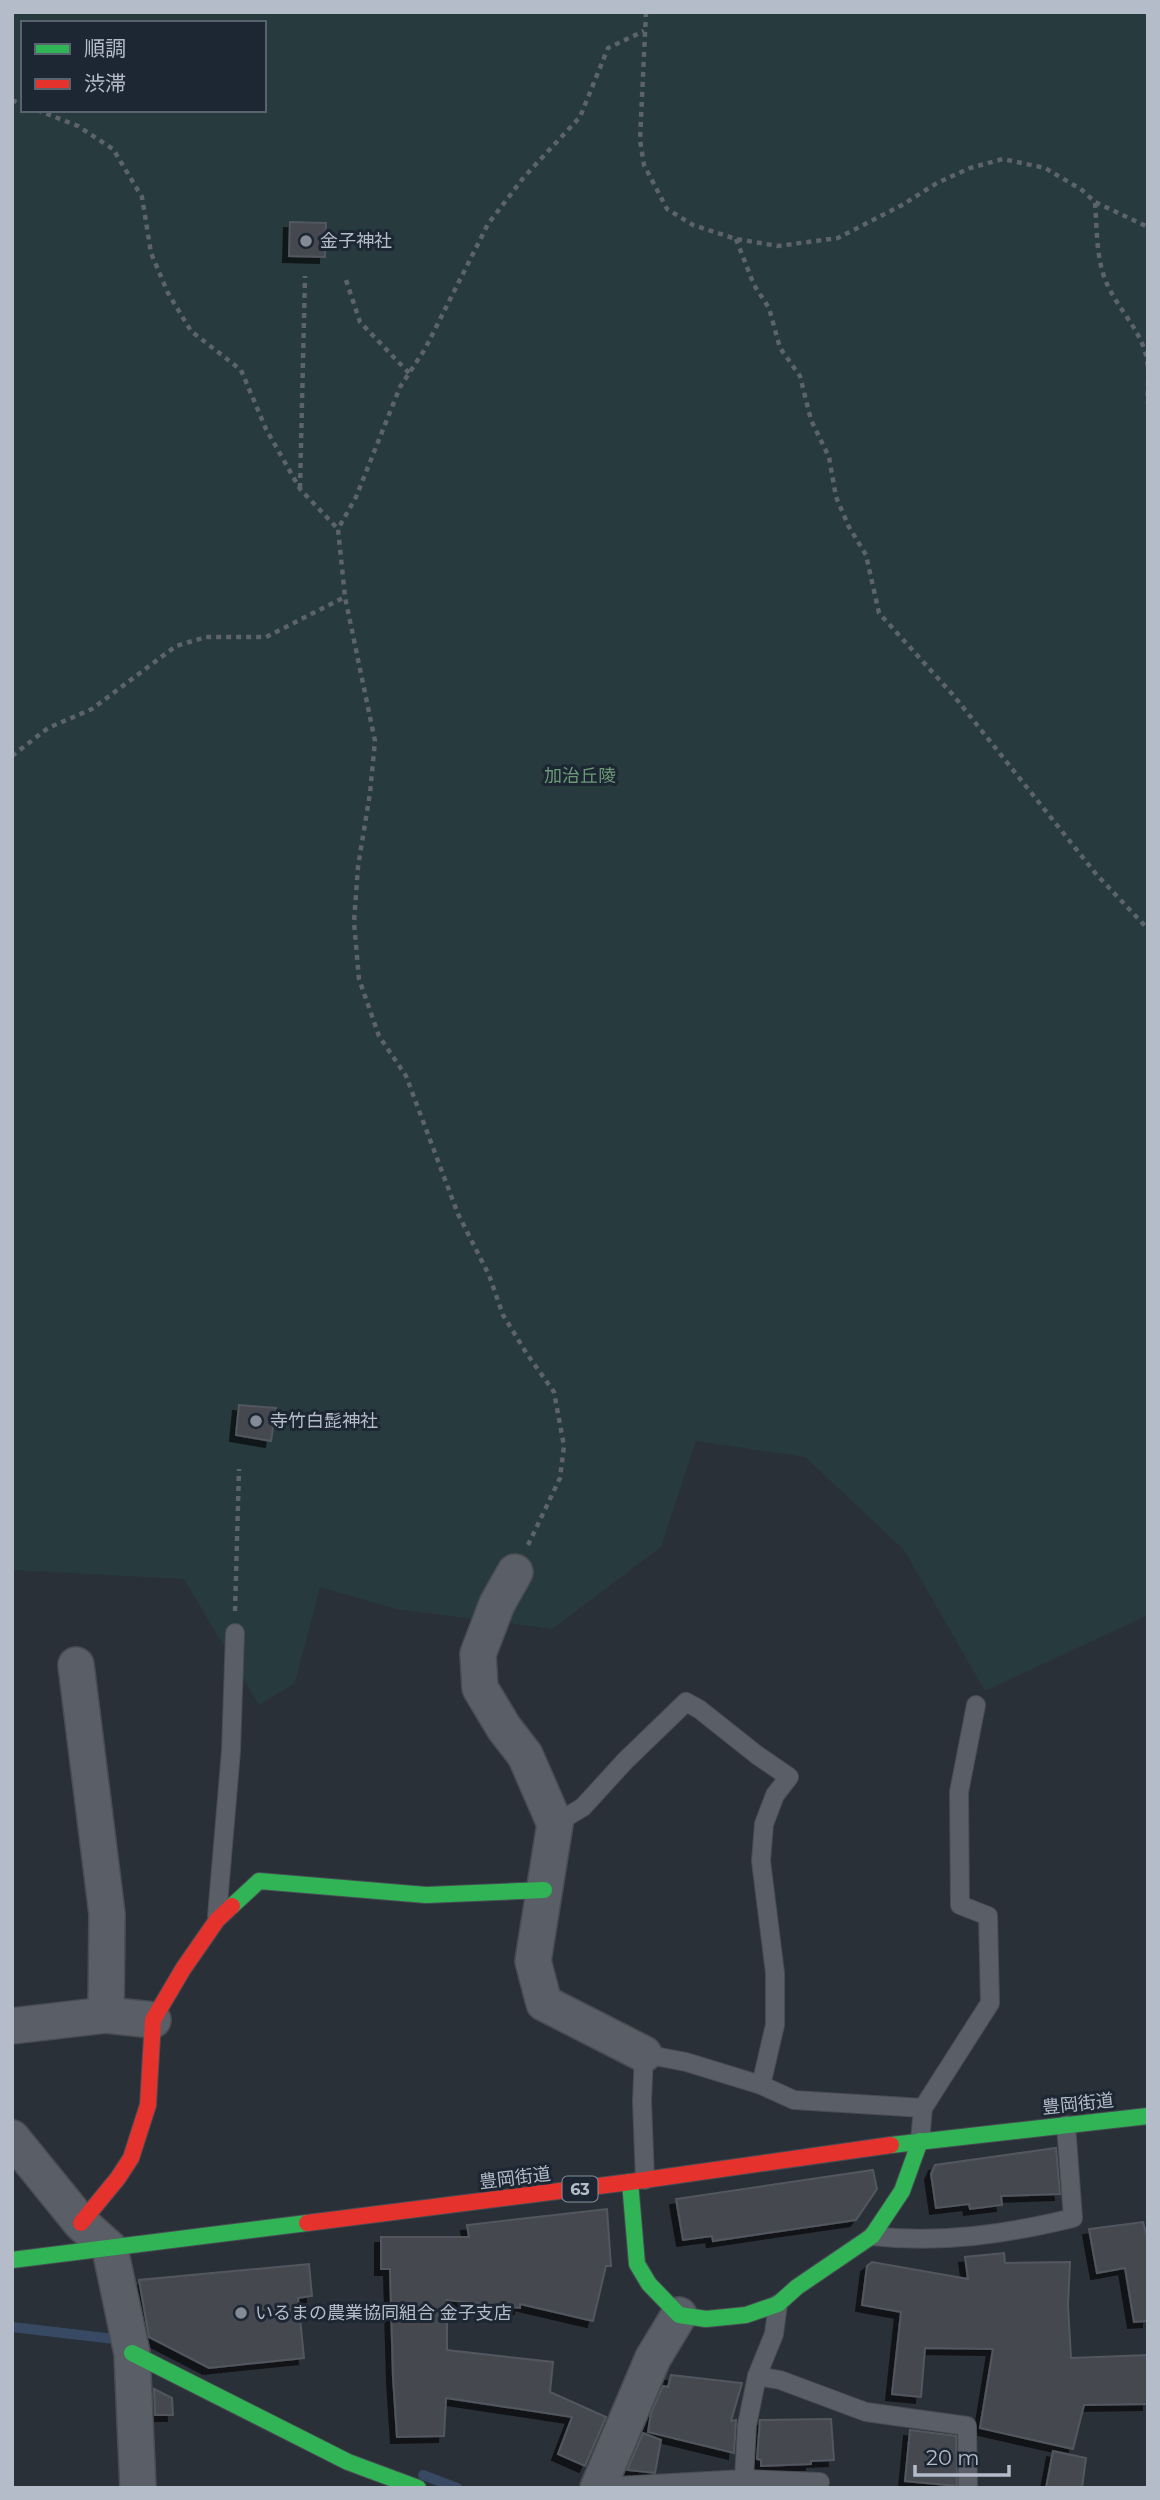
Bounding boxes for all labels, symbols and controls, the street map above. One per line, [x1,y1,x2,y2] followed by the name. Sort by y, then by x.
[21,21,266,112] legend
[84,36,126,61] text: 順調
[84,71,126,96] text: 渋滞
[320,230,392,252] place label: 金子神社
[298,233,314,249] marker: 金子神社
[544,765,616,787] park label: 加治丘陵
[270,1410,378,1432] place label: 寺竹白髭神社
[248,1413,264,1429] marker: 寺竹白髭神社
[1041,2089,1115,2119] street label: 豊岡街道
[478,2163,552,2193] street label: 豊岡街道
[562,2176,598,2202] road number: 63
[255,2302,512,2324] place label: いるまの農業協同組合 金子支店
[233,2305,249,2321] marker: いるまの農業協同組合 金子支店
[915,2434,1010,2478] scale bar
[926,2445,980,2470] text: 20 m

